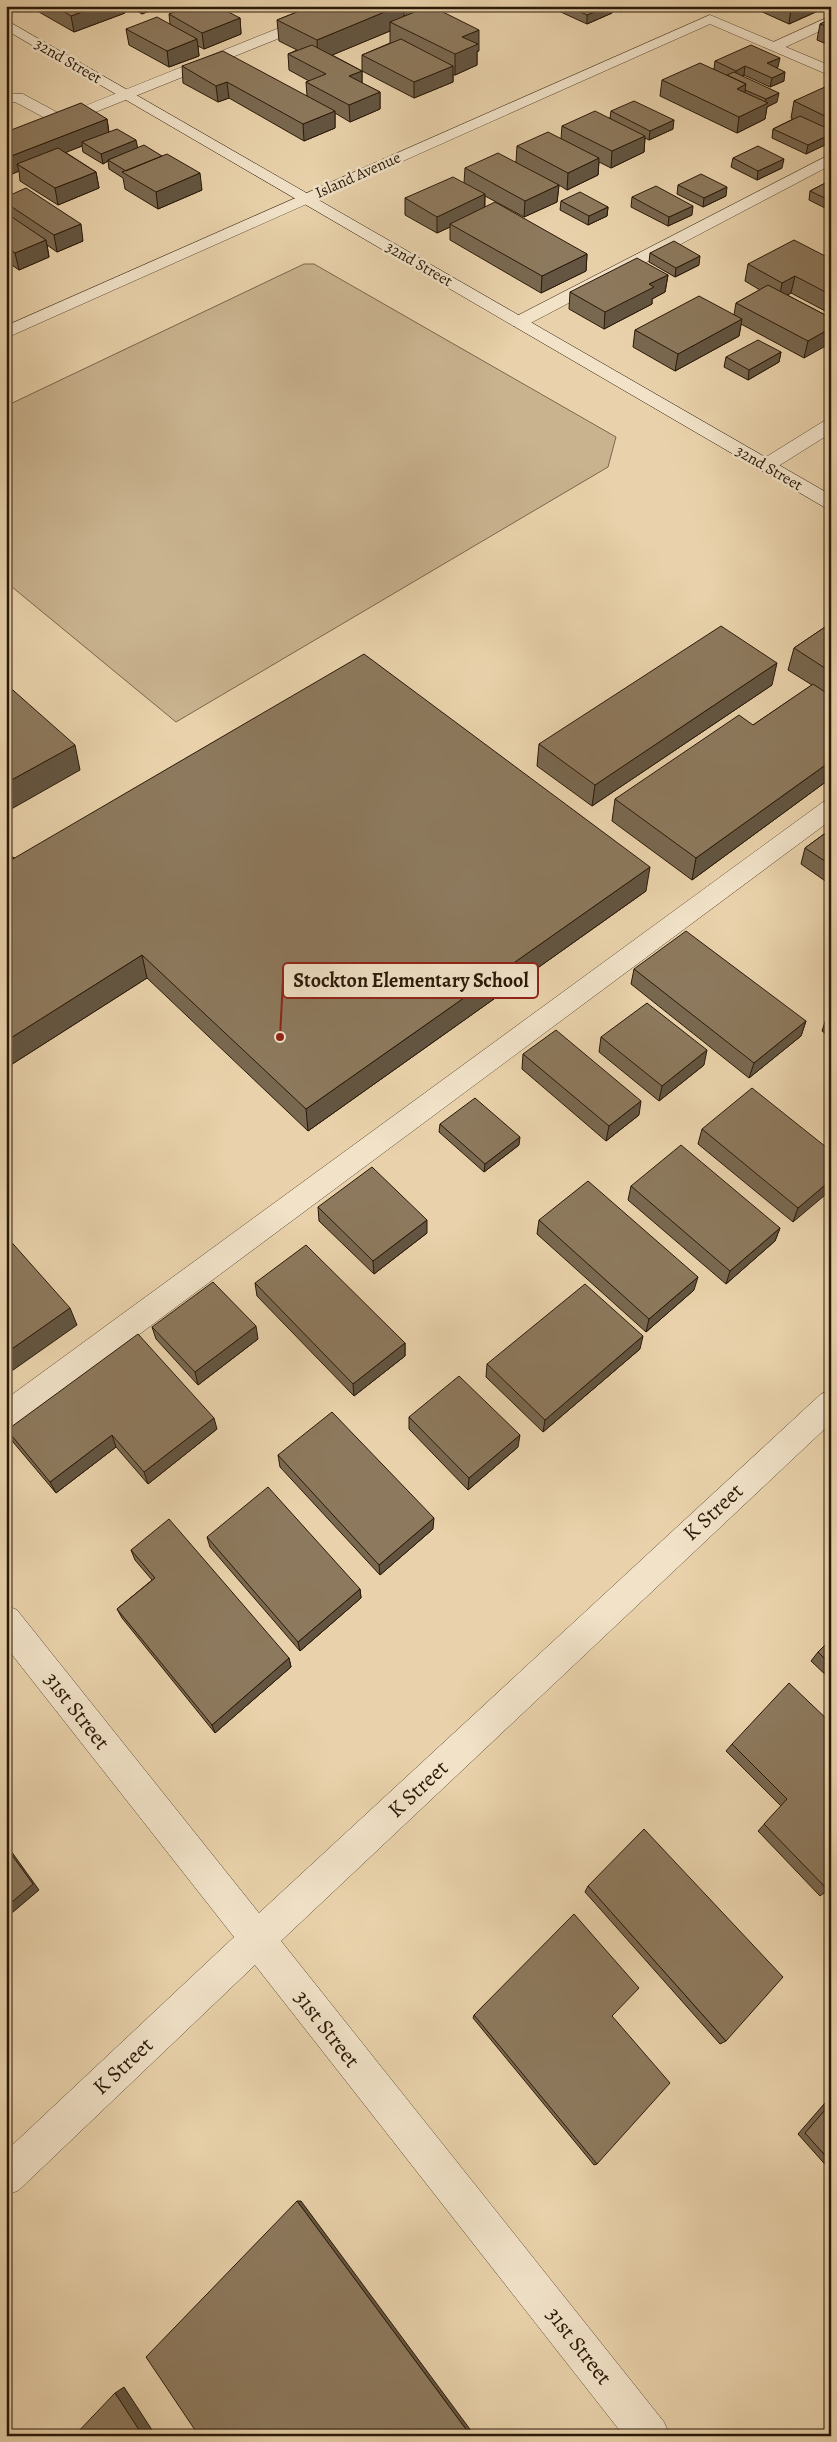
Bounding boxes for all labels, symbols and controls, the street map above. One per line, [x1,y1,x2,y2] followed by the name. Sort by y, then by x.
[30,33,106,89] street label: 32nd Street
[312,146,404,204] street label: Island Avenue
[381,236,457,292] street label: 32nd Street
[731,440,807,496] street label: 32nd Street
[283,963,538,998] callout: Stockton Elementary School
[293,967,529,994] text: Stockton Elementary School
[676,1476,750,1548] street label: K Street
[37,1666,117,1756] street label: 31st Street
[381,1753,455,1825] street label: K Street
[287,1984,367,2074] street label: 31st Street
[86,2030,160,2102] street label: K Street
[539,2301,619,2391] street label: 31st Street

